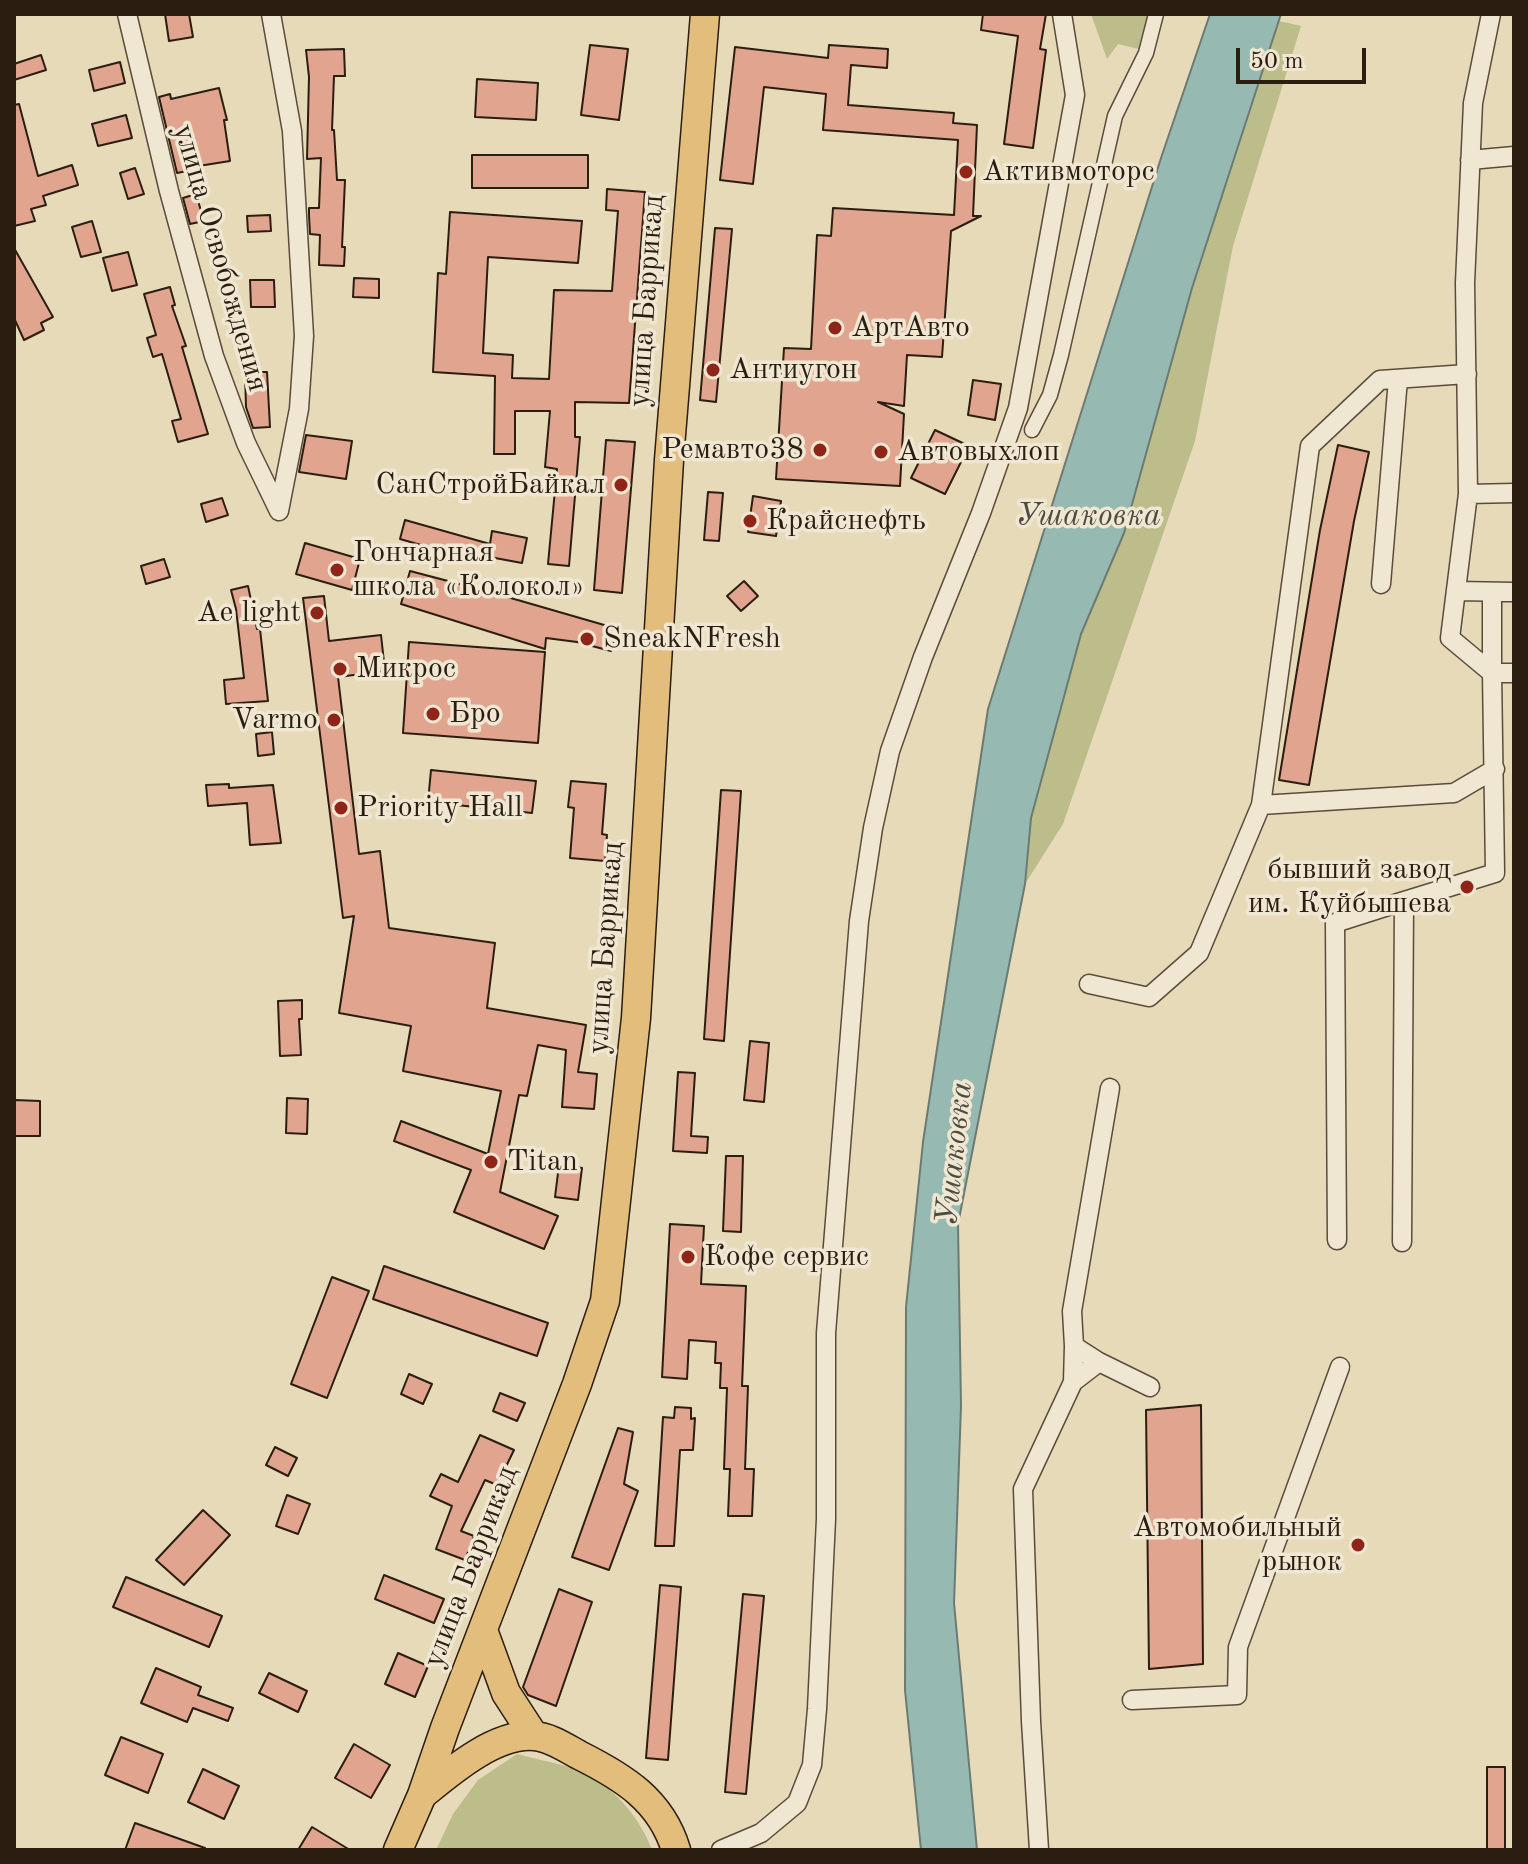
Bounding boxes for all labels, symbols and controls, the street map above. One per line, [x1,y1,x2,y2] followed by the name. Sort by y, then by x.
[1240,32,1370,82] scale bar
[1250,50,1304,74] text: 50 m
[165,120,275,396] street label: улица Освобождения
[982,154,1154,190] place label: Активмоторс
[957,163,975,181] marker: Активмоторс
[622,194,672,408] street label: улица Баррикад
[851,310,970,346] place label: АртАвто
[826,319,844,337] marker: АртАвто
[729,352,857,388] place label: Антиугон
[704,361,722,379] marker: Антиугон
[661,432,804,468] place label: Ремавто38
[897,434,1060,470] place label: Автовыхлоп
[811,441,829,459] marker: Ремавто38
[872,443,890,461] marker: Автовыхлоп
[376,467,605,503] place label: СанСтройБайкал
[612,476,630,494] marker: СанСтройБайкал
[1015,498,1161,536] water label: Ушаковка
[766,503,926,539] place label: Крайснефть
[741,512,759,530] marker: Крайснефть
[353,535,585,606] place label: Гончарная школа «Колокол»
[328,561,346,579] marker: Гончарная школа «Колокол»
[197,595,301,631] place label: Ae light
[308,604,326,622] marker: Ae light
[603,621,781,657] place label: SneakNFresh
[578,630,596,648] marker: SneakNFresh
[356,651,456,687] place label: Микрос
[331,660,349,678] marker: Микрос
[449,696,501,732] place label: Бро
[231,702,318,738] place label: Varmo
[424,705,442,723] marker: Бро
[325,711,343,729] marker: Varmo
[357,790,523,826] place label: Priority Hall
[332,799,350,817] marker: Priority Hall
[581,841,631,1055] street label: улица Баррикад
[1248,852,1451,922] place label: бывший завод им. Куйбышева
[1458,878,1476,896] marker: бывший завод им. Куйбышева
[928,1080,982,1228] water label: Ушаковка
[507,1144,578,1180] place label: Titan
[482,1153,500,1171] marker: Titan
[704,1239,869,1275] place label: Кофе сервис
[679,1248,697,1266] marker: Кофе сервис
[416,1461,526,1673] street label: улица Баррикад
[1133,1510,1342,1580] place label: Автомобильный рынок
[1349,1536,1367,1554] marker: Автомобильный рынок

